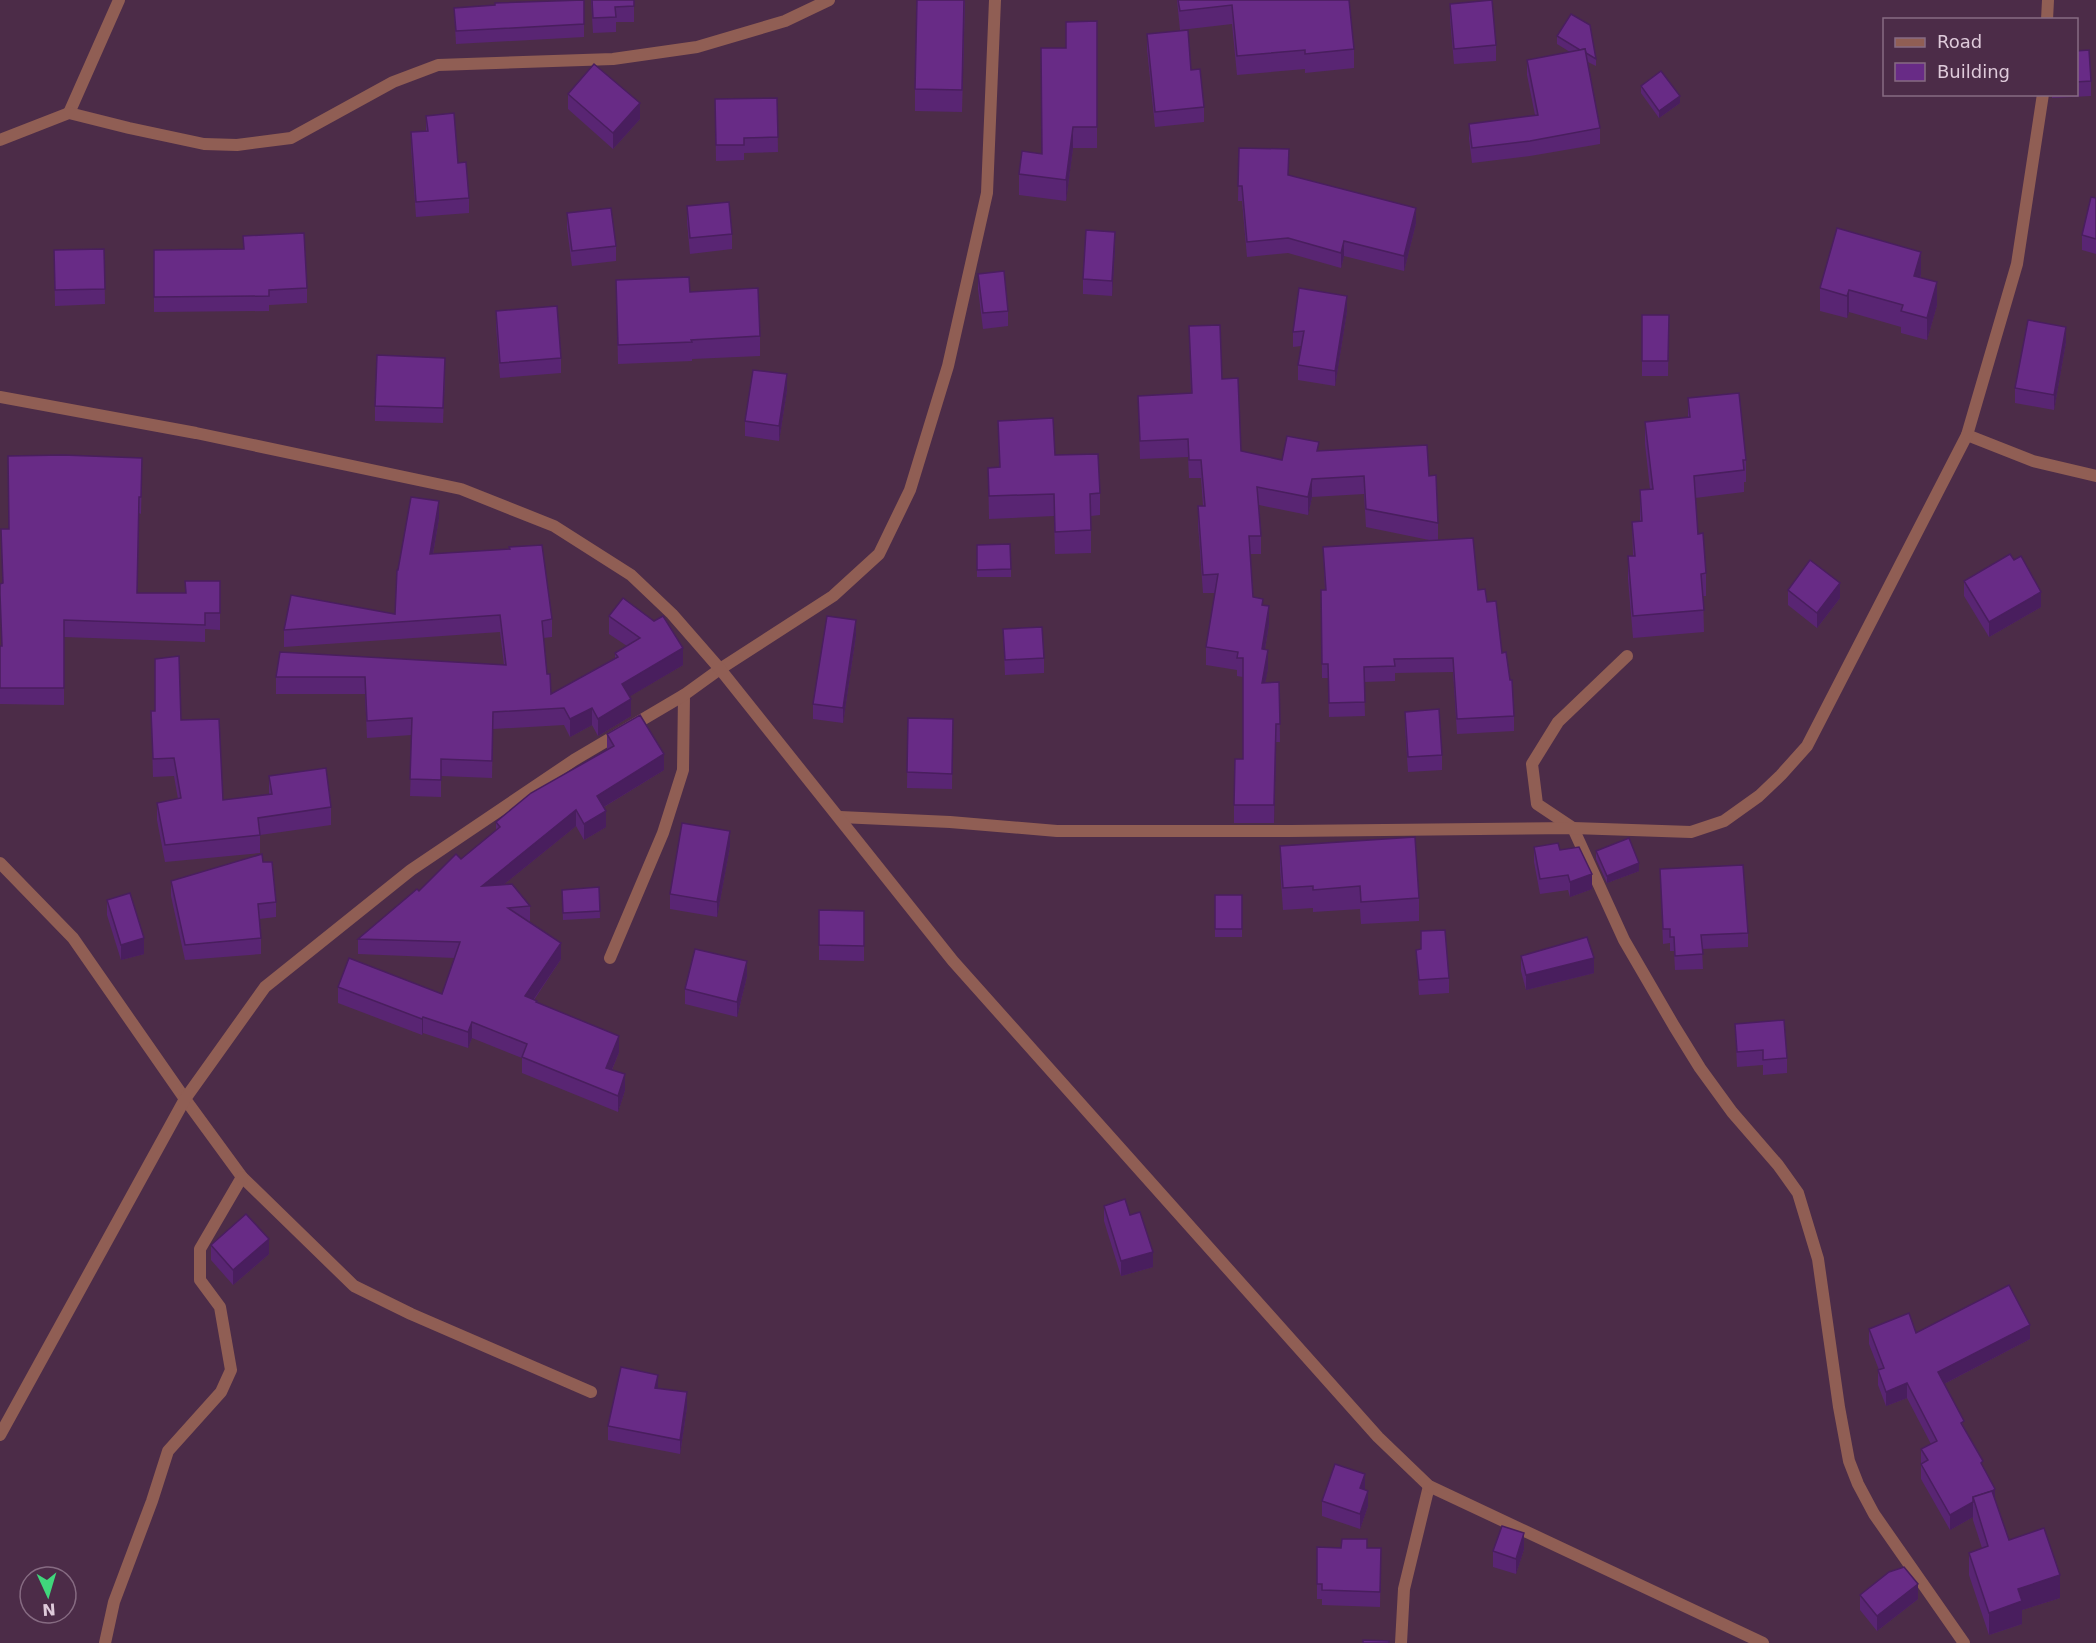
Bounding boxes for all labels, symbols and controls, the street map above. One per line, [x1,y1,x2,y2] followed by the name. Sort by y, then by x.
[1883,18,2078,96] legend
[1937,31,1982,52] text: Road
[1937,61,2010,82] text: Building
[18,1565,78,1625] north arrow
[42,1600,56,1619] text: N

